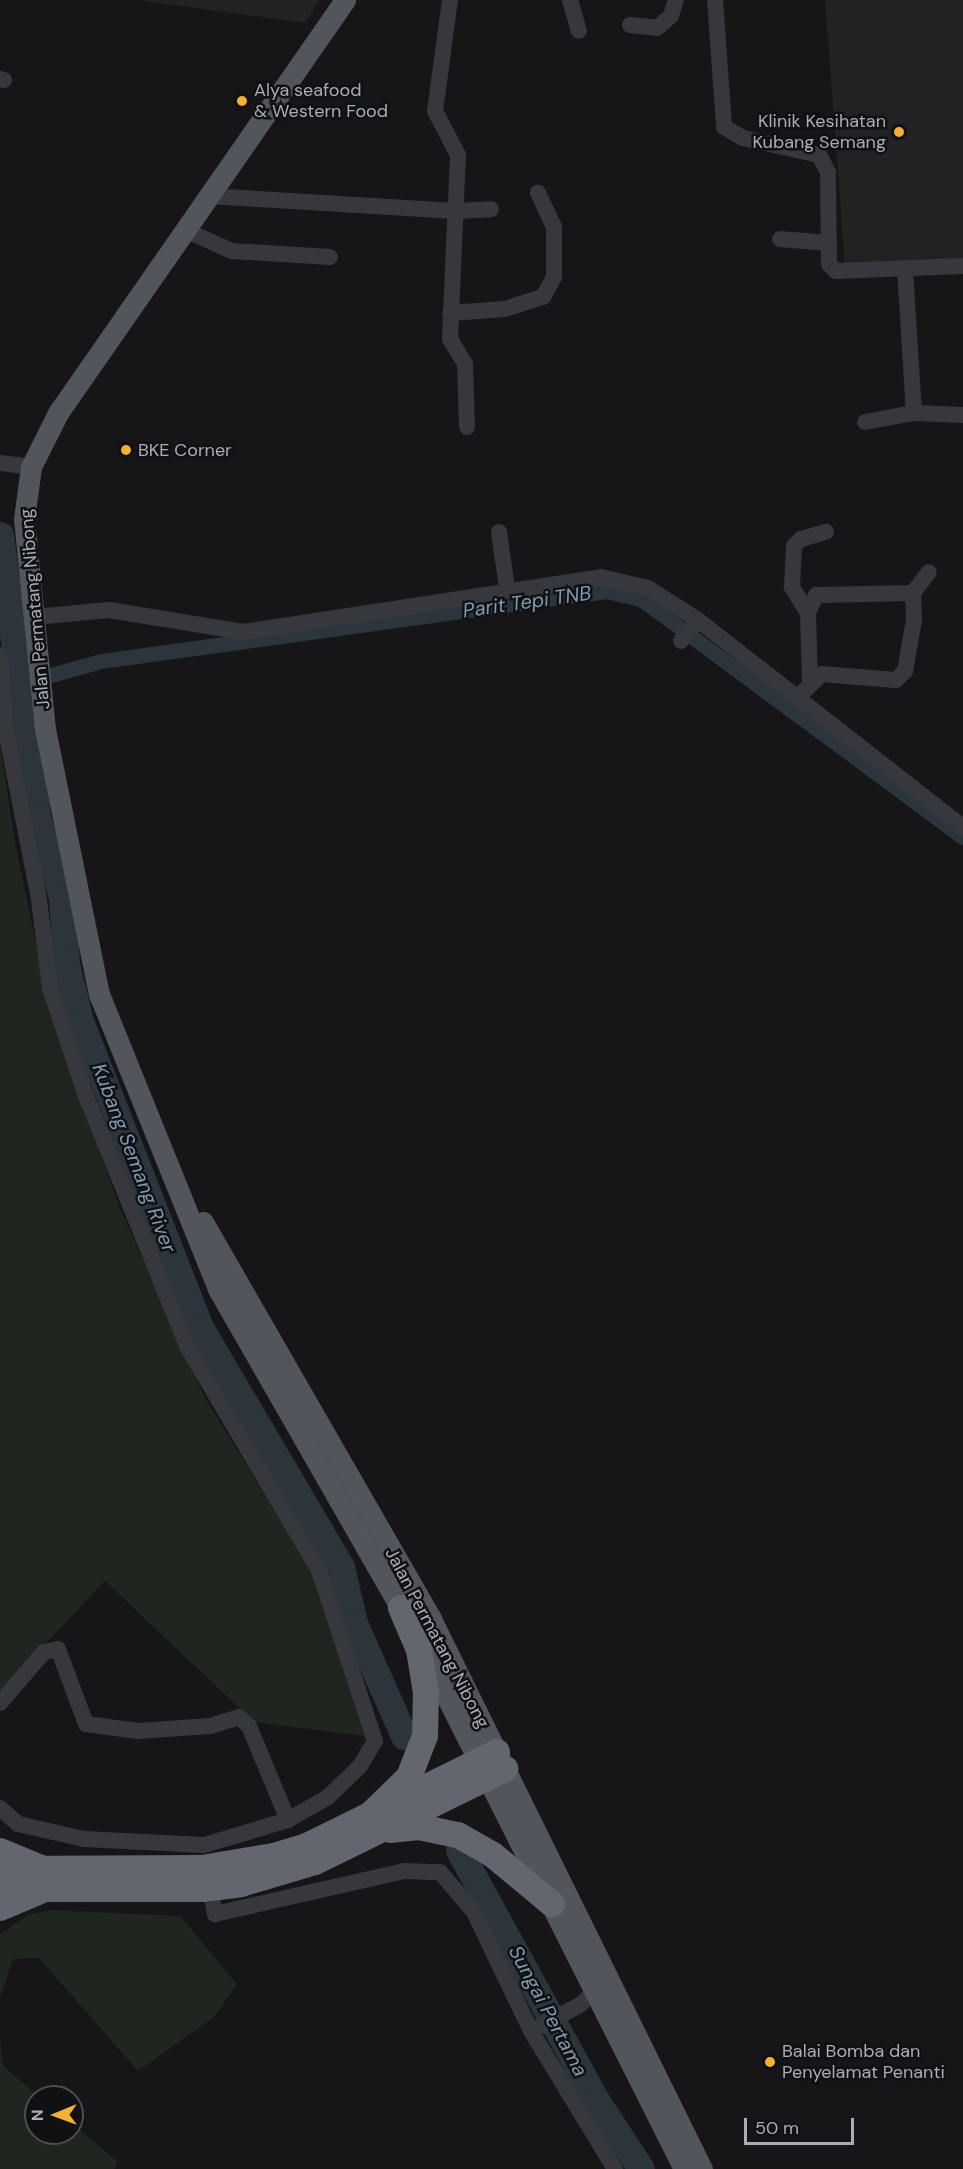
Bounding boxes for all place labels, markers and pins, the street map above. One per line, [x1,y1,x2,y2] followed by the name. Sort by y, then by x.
[254,80,388,122] place label: Alya seafood & Western Food
[235,94,249,108] marker: Alya seafood & Western Food
[752,111,886,154] place label: Klinik Kesihatan Kubang Semang
[890,123,908,141] marker: Klinik Kesihatan Kubang Semang
[138,439,232,461] place label: BKE Corner
[119,443,133,457] marker: BKE Corner
[782,2041,945,2084] place label: Balai Bomba dan Penyelamat Penanti
[763,2055,777,2069] marker: Balai Bomba dan Penyelamat Penanti

